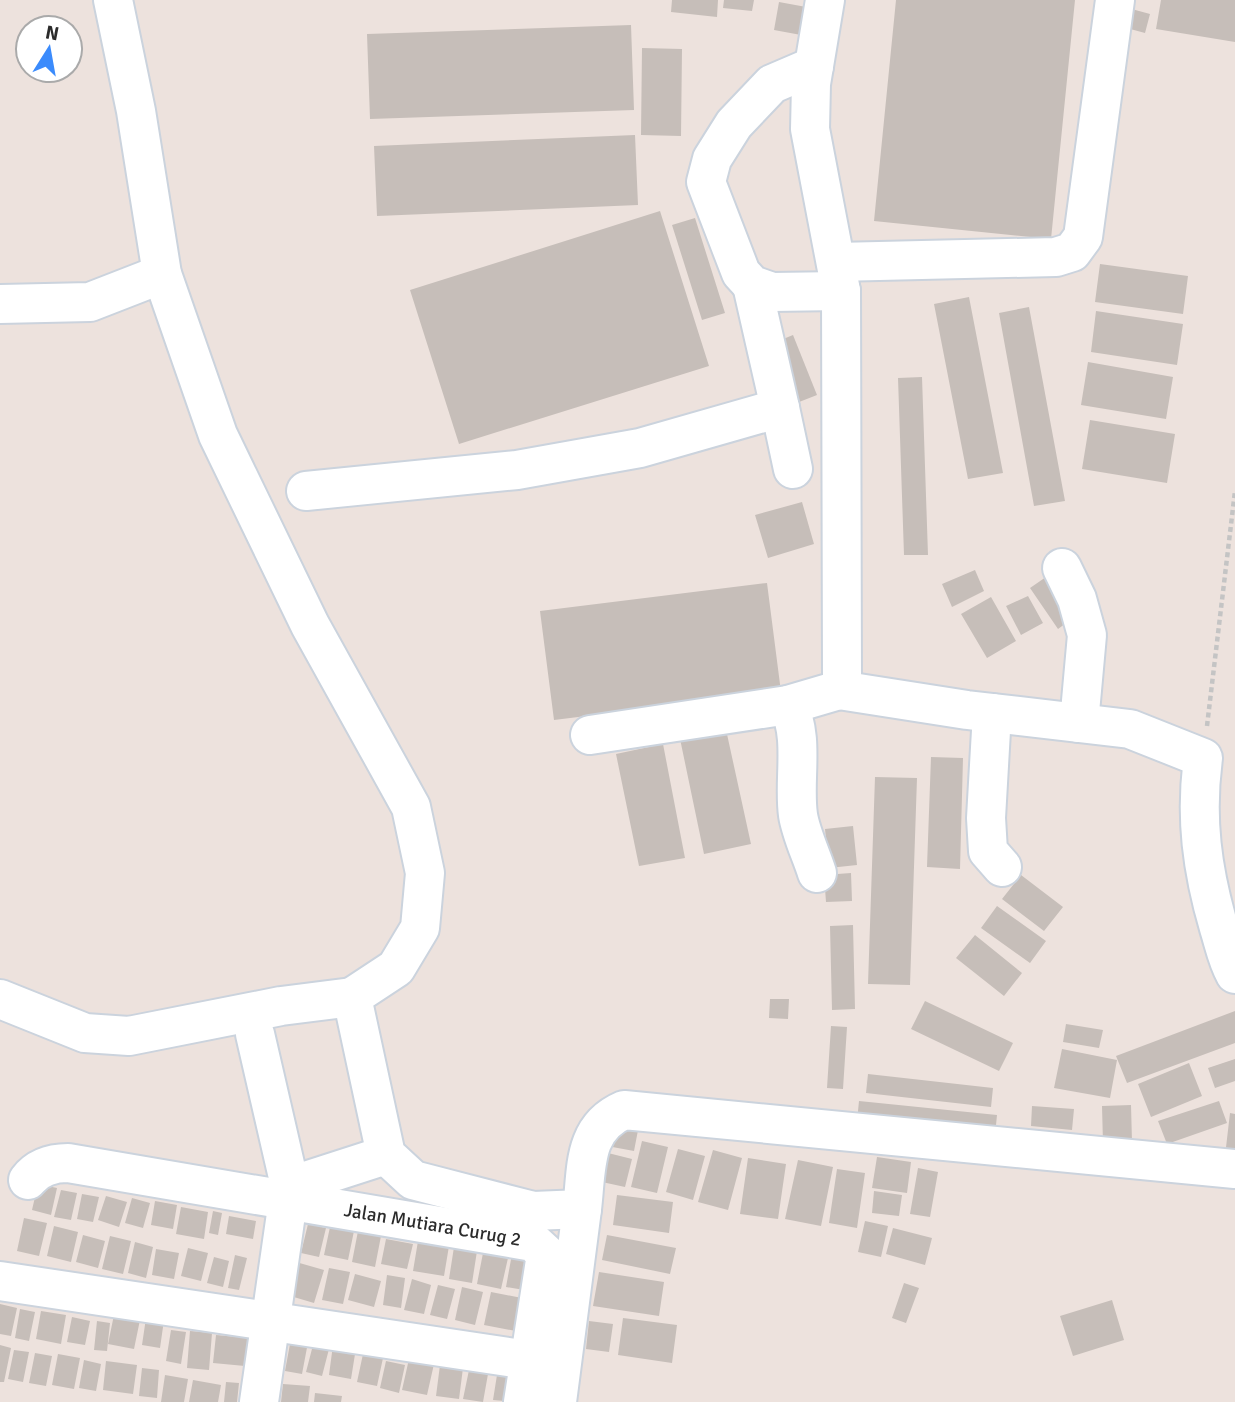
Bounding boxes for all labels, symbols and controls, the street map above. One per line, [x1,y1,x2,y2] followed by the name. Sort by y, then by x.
[14,14,84,84] north arrow
[43,20,61,46] text: N
[342,1198,523,1252] street label: Jalan Mutiara Curug 2

